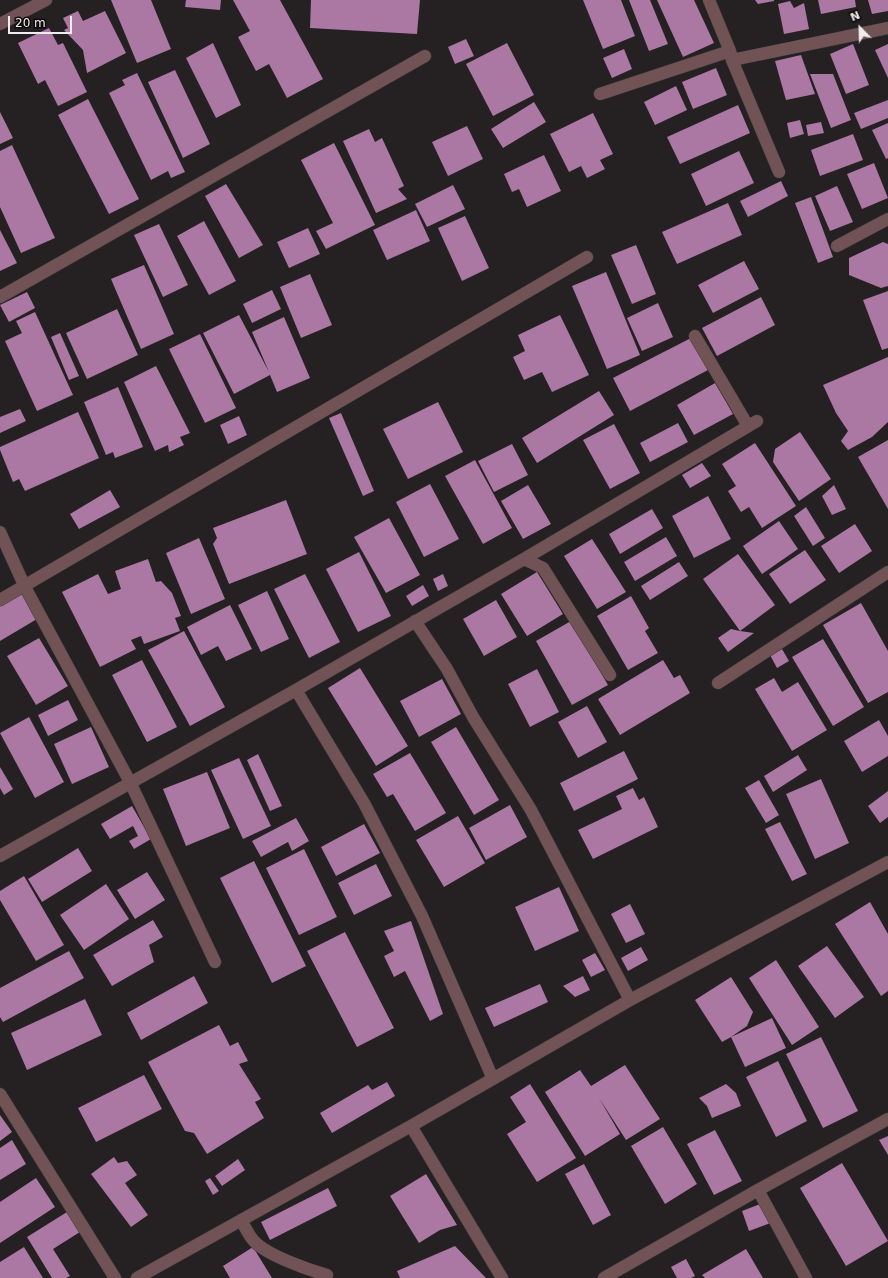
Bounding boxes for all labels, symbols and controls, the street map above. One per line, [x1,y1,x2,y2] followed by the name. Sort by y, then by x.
[10,8,74,34] scale bar
[840,8,880,48] north arrow
[848,9,862,24] text: N
[15,16,46,30] text: 20 m

